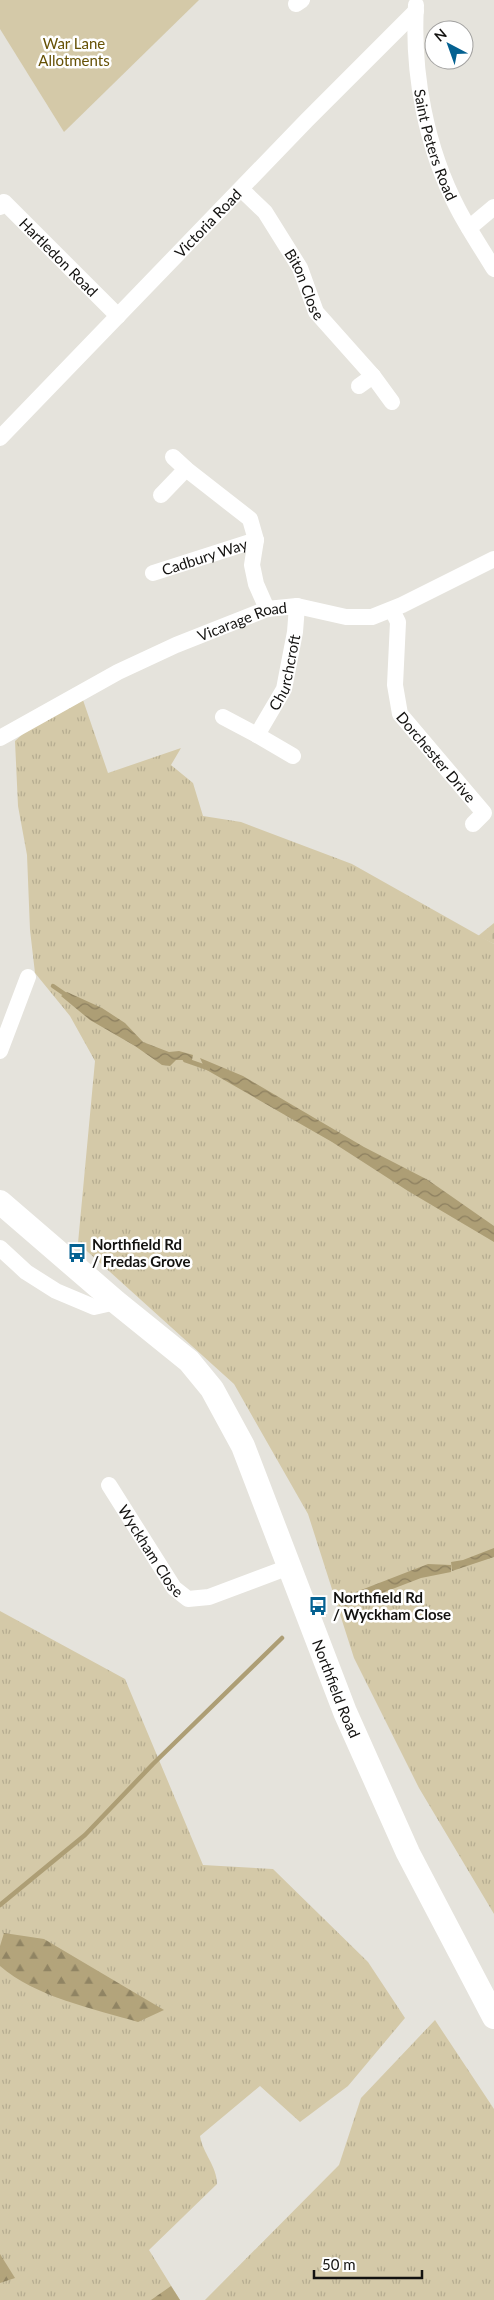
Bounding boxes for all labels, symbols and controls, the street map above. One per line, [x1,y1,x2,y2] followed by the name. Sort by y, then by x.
[424,20,474,70] north arrow
[430,25,450,45] text: N
[38,34,110,69] park label: War Lane Allotments
[411,88,461,203] street label: Saint Peters Road
[170,185,245,261] street label: Victoria Road
[16,214,102,300] street label: Hartledon Road
[281,245,328,324] street label: Biton Close
[159,534,250,579] street label: Cadbury Way
[195,598,288,645] street label: Vicarage Road
[265,632,303,713] street label: Churchcroft
[393,708,480,806] street label: Dorchester Drive
[92,1235,191,1270] place label: Northfield Rd / Fredas Grove
[66,1242,88,1264] bus stop icon: Northfield Rd / Fredas Grove
[115,1501,187,1601] street label: Wyckham Close
[333,1588,451,1623] place label: Northfield Rd / Wyckham Close
[307,1595,329,1617] bus stop icon: Northfield Rd / Wyckham Close
[309,1637,364,1741] street label: Northfield Road
[314,2248,422,2280] scale bar
[322,2255,356,2273] text: 50 m

